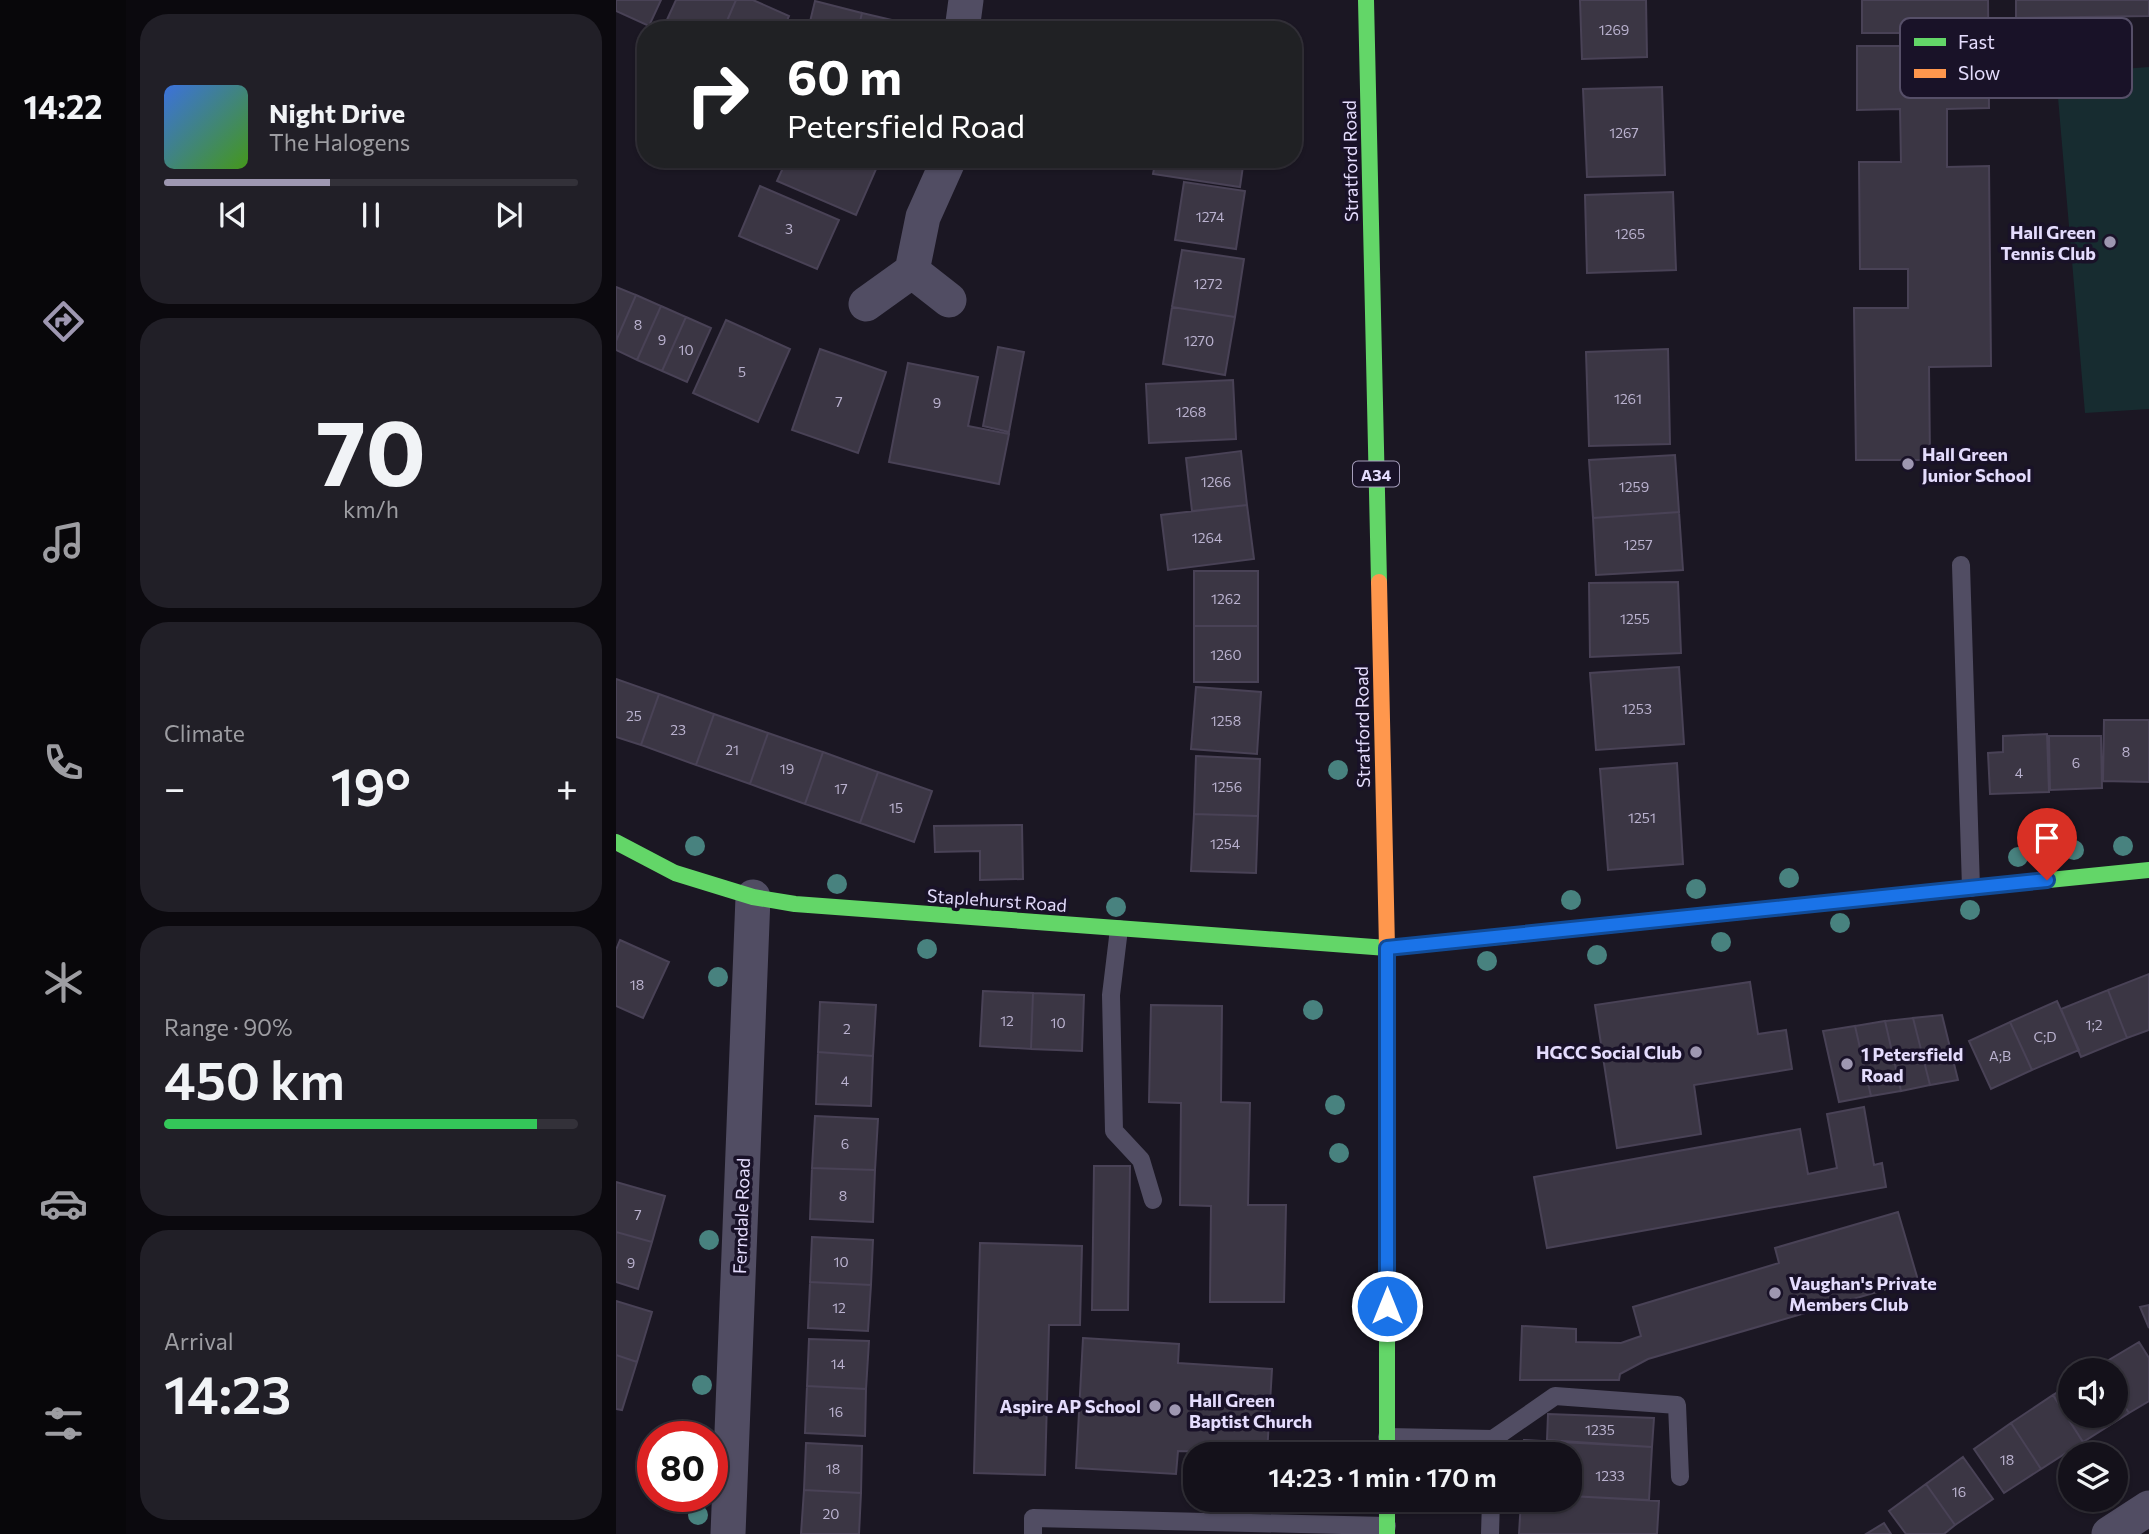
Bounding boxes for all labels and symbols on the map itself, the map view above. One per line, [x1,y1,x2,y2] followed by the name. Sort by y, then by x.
[1900,18,2132,98] legend
[1599,21,1629,38] house number: 1269
[1958,30,1995,53] text: Fast
[1958,61,2000,84] text: Slow
[1338,100,1362,222] street label: Stratford Road
[1609,124,1639,141] house number: 1267
[1196,208,1225,225] house number: 1274
[785,220,793,237] house number: 3
[2000,221,2096,264] place label: Hall Green Tennis Club
[1615,225,1645,242] house number: 1265
[2102,234,2118,250] marker: Hall Green Tennis Club
[1194,275,1223,292] house number: 1272
[634,316,642,333] house number: 8
[658,331,666,348] house number: 9
[1184,332,1214,349] house number: 1270
[678,341,694,358] house number: 10
[738,363,746,380] house number: 5
[1614,390,1642,407] house number: 1261
[835,393,843,410] house number: 7
[933,394,941,411] house number: 9
[1176,403,1206,420] house number: 1268
[1922,443,2031,486] place label: Hall Green Junior School
[1900,456,1916,472] marker: Hall Green Junior School
[1353,461,1399,486] road number: A34
[1201,473,1231,490] house number: 1266
[1619,478,1649,495] house number: 1259
[1192,529,1223,546] house number: 1264
[1623,536,1653,553] house number: 1257
[1211,590,1241,607] house number: 1262
[1620,610,1650,627] house number: 1255
[1210,646,1242,663] house number: 1260
[1350,666,1374,788] street label: Stratford Road
[1622,700,1652,717] house number: 1253
[626,707,642,724] house number: 25
[1211,712,1241,729] house number: 1258
[670,721,686,738] house number: 23
[725,741,739,758] house number: 21
[2122,743,2130,760] house number: 8
[2072,754,2080,771] house number: 6
[780,760,794,777] house number: 19
[2015,764,2024,781] house number: 4
[1212,778,1242,795] house number: 1256
[834,780,848,797] house number: 17
[889,799,903,816] house number: 15
[2017,808,2077,880] pin
[1628,809,1656,826] house number: 1251
[1210,835,1241,852] house number: 1254
[926,884,1068,916] street label: Staplehurst Road
[630,976,644,993] house number: 18
[1000,1012,1014,1029] house number: 12
[1050,1014,1066,1031] house number: 10
[2085,1016,2103,1033] house number: 1;2
[843,1020,851,1037] house number: 2
[2033,1028,2057,1045] house number: C;D
[1536,1041,1682,1063] place label: HGCC Social Club
[1861,1043,1963,1086] place label: 1 Petersfield Road
[1688,1044,1704,1060] marker: HGCC Social Club
[1989,1047,2011,1064] house number: A;B
[1839,1056,1855,1072] marker: 1 Petersfield Road
[841,1072,850,1089] house number: 4
[841,1135,849,1152] house number: 6
[728,1158,754,1274] street label: Ferndale Road
[839,1187,847,1204] house number: 8
[634,1206,642,1223] house number: 7
[833,1253,849,1270] house number: 10
[627,1254,635,1271] house number: 9
[1350,1269,1424,1343] position arrow
[1789,1272,1937,1315] place label: Vaughan's Private Members Club
[1767,1285,1783,1301] marker: Vaughan's Private Members Club
[832,1299,846,1316] house number: 12
[831,1355,846,1372] house number: 14
[1189,1389,1312,1432] place label: Hall Green Baptist Church
[1000,1395,1141,1417] place label: Aspire AP School
[1147,1398,1163,1414] marker: Aspire AP School
[1167,1402,1183,1418] marker: Hall Green Baptist Church
[829,1403,843,1420] house number: 16
[637,1421,728,1512] speed limit sign: 80
[1585,1421,1615,1438] house number: 1235
[2000,1451,2014,1468] house number: 18
[826,1460,840,1477] house number: 18
[1595,1467,1625,1484] house number: 1233
[1952,1483,1966,1500] house number: 16
[823,1505,839,1522] house number: 20

